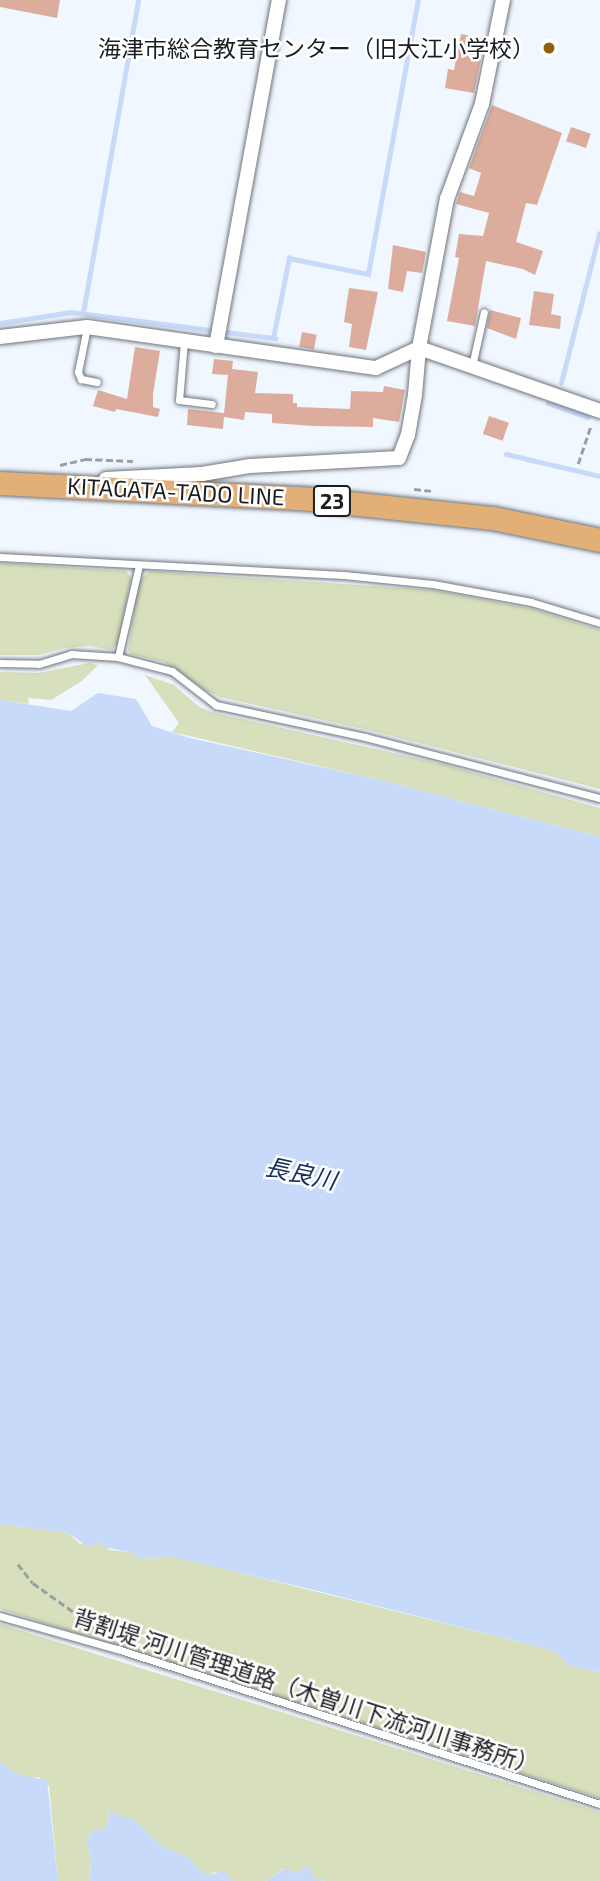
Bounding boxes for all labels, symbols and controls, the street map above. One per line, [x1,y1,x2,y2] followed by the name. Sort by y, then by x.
[98,34,535,62] place label: 海津市総合教育センター（旧大江小学校）
[541,40,557,56] marker: 海津市総合教育センター（旧大江小学校）
[67,472,285,510] street label: KITAGATA-TADO LINE
[313,484,351,518] road number: 23
[263,1151,339,1195] water label: 長良川
[70,1602,542,1780] street label: 背割堤 河川管理道路（木曽川下流河川事務所）

